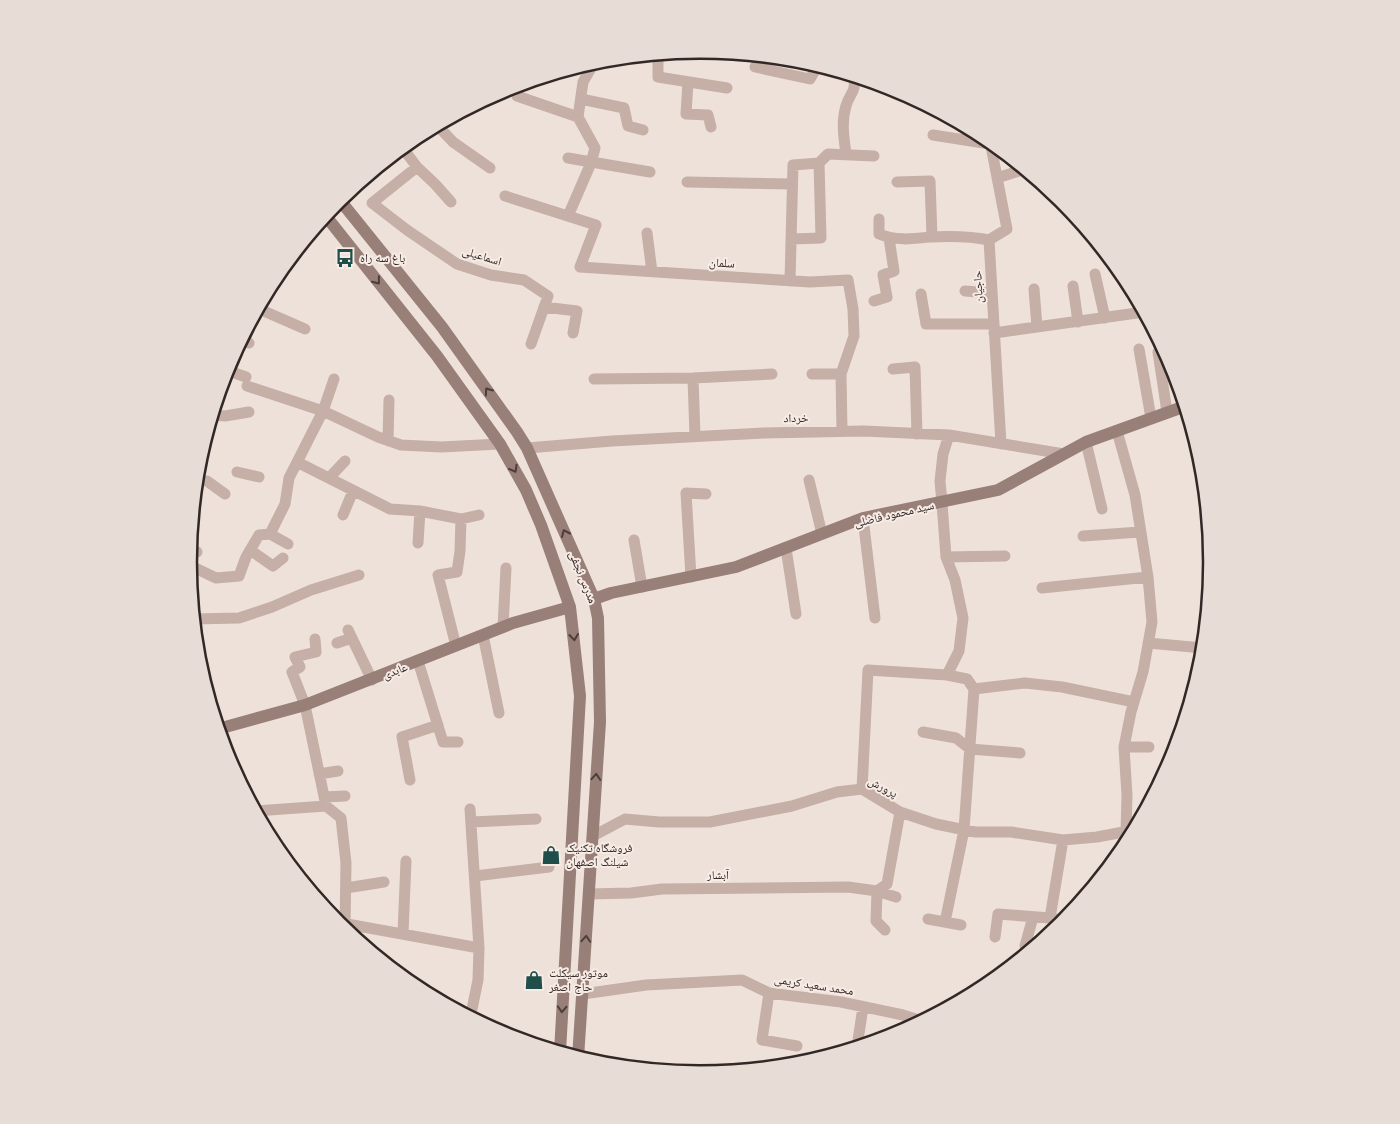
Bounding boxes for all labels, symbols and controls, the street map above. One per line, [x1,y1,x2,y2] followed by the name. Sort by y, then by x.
[461,243,503,269] street label: اسماعیلی
[334,247,356,269] bus stop icon: باغ سه راه
[360,251,405,266] place label: باغ سه راه
[709,255,735,271] street label: سلمان
[970,270,986,304] street label: حاجیان
[371,276,380,285] one-way arrow
[485,387,494,397] one-way arrow
[783,411,809,425] street label: خرداد
[508,463,518,472] one-way arrow
[853,498,935,530] street label: سید محمود فاضلی
[561,529,572,538] one-way arrow
[566,549,600,605] street label: مدرس نجفی
[568,634,579,642] one-way arrow
[381,660,410,683] street label: عابدی
[591,773,602,781] one-way arrow
[866,773,901,801] street label: پرورش
[566,841,633,869] place label: فروشگاه تکنیک شیلنگ اصفهان
[540,844,562,866] shop icon: فروشگاه تکنیک شیلنگ اصفهان
[706,868,730,882] street label: آبشار
[581,935,592,943] one-way arrow
[548,966,608,994] place label: موتور سیکلت حاج اصغر
[523,969,545,991] shop icon: موتور سیکلت حاج اصغر
[773,972,855,998] street label: محمد سعید کریمی
[557,1005,568,1013] one-way arrow

